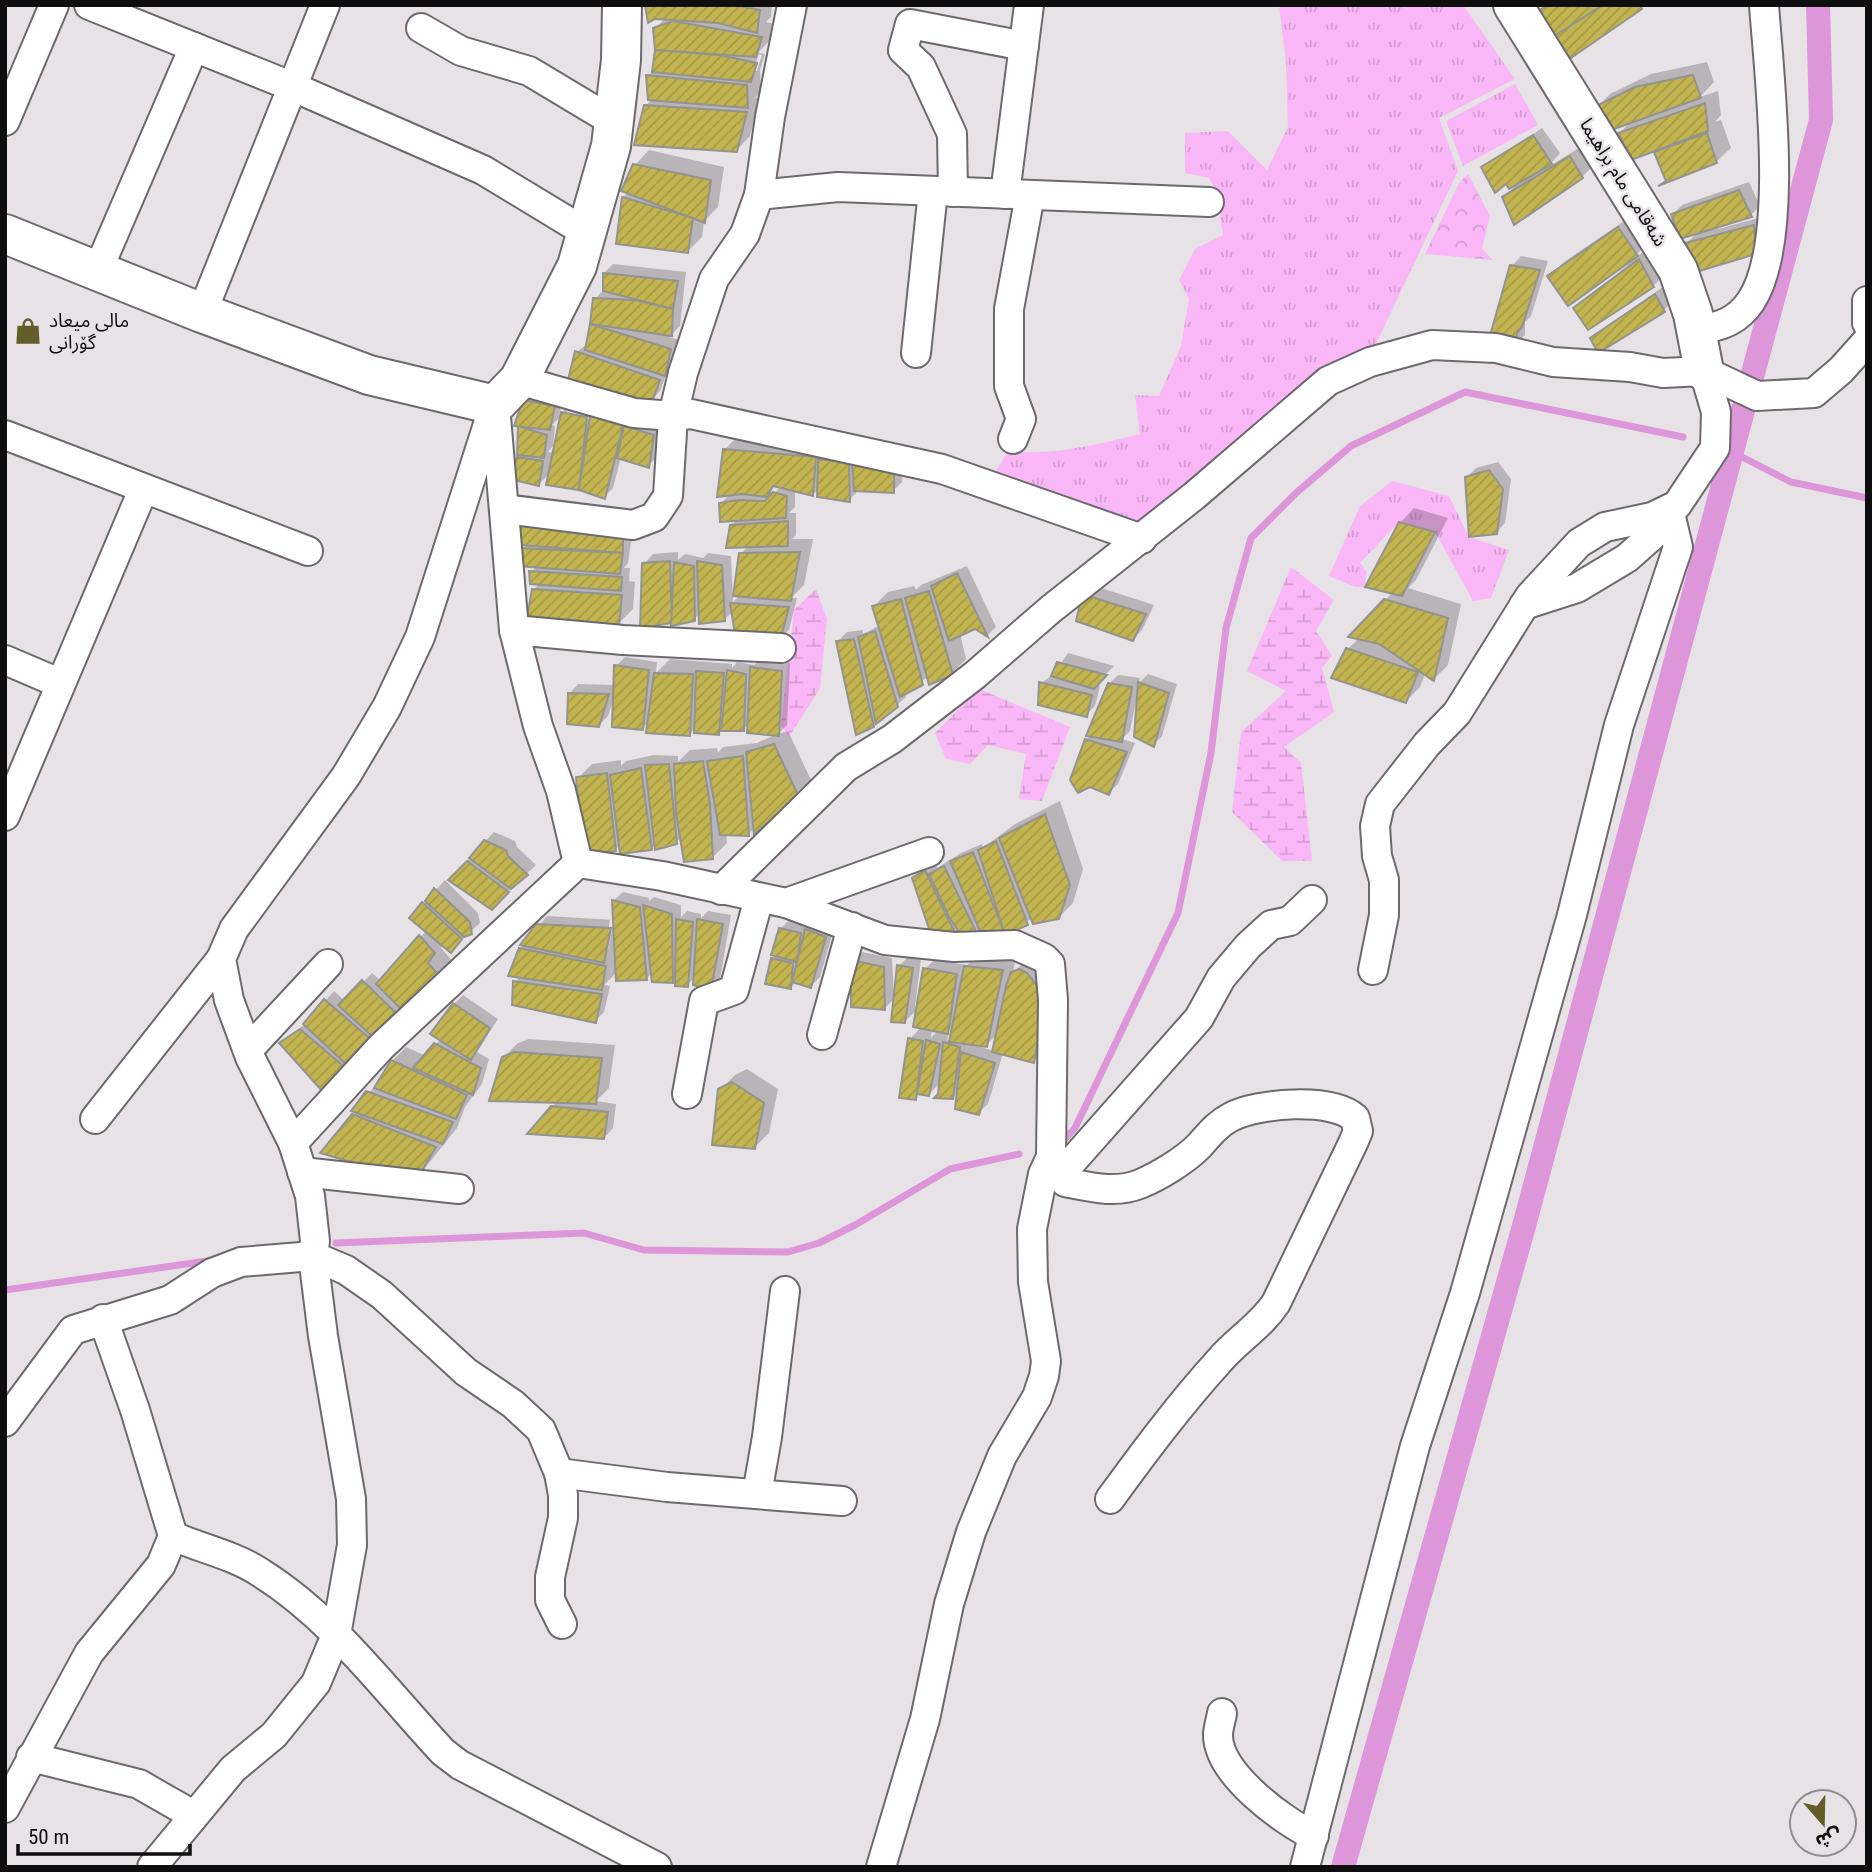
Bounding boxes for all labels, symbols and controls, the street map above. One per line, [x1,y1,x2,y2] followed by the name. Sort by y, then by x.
[1572,114,1672,252] street label: شەقامی مام براهیما
[49,309,129,354] place label: مالی میعاد گۆرانی
[13,316,43,346] shop icon: مالی میعاد گۆرانی
[1788,1788,1858,1858] north arrow
[18,1812,189,1856] scale bar
[1812,1823,1845,1854] text: ش
[28,1825,69,1849] text: 50 m

